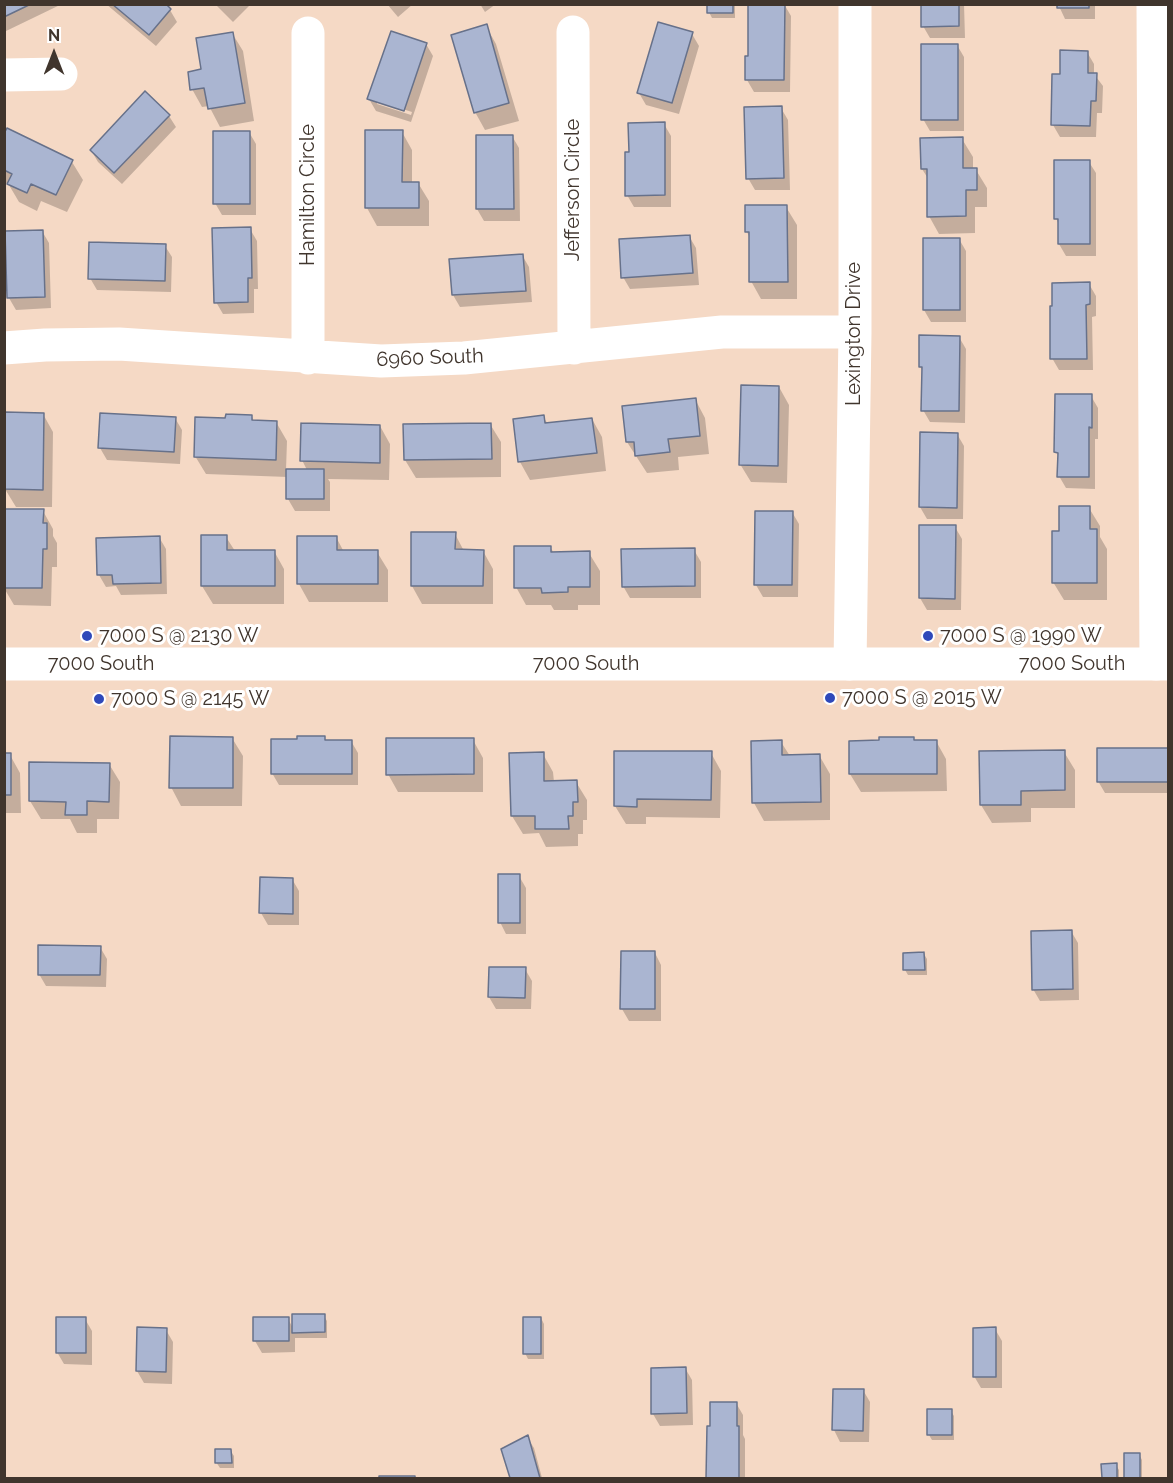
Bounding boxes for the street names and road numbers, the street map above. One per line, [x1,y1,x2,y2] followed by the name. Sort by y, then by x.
[561,119,585,261] street label: Jefferson Circle
[296,124,320,266] street label: Hamilton Circle
[842,262,866,406] street label: Lexington Drive
[376,344,484,372] street label: 6960 South
[48,652,154,676] street label: 7000 South
[533,652,639,676] street label: 7000 South
[1019,652,1125,676] street label: 7000 South

